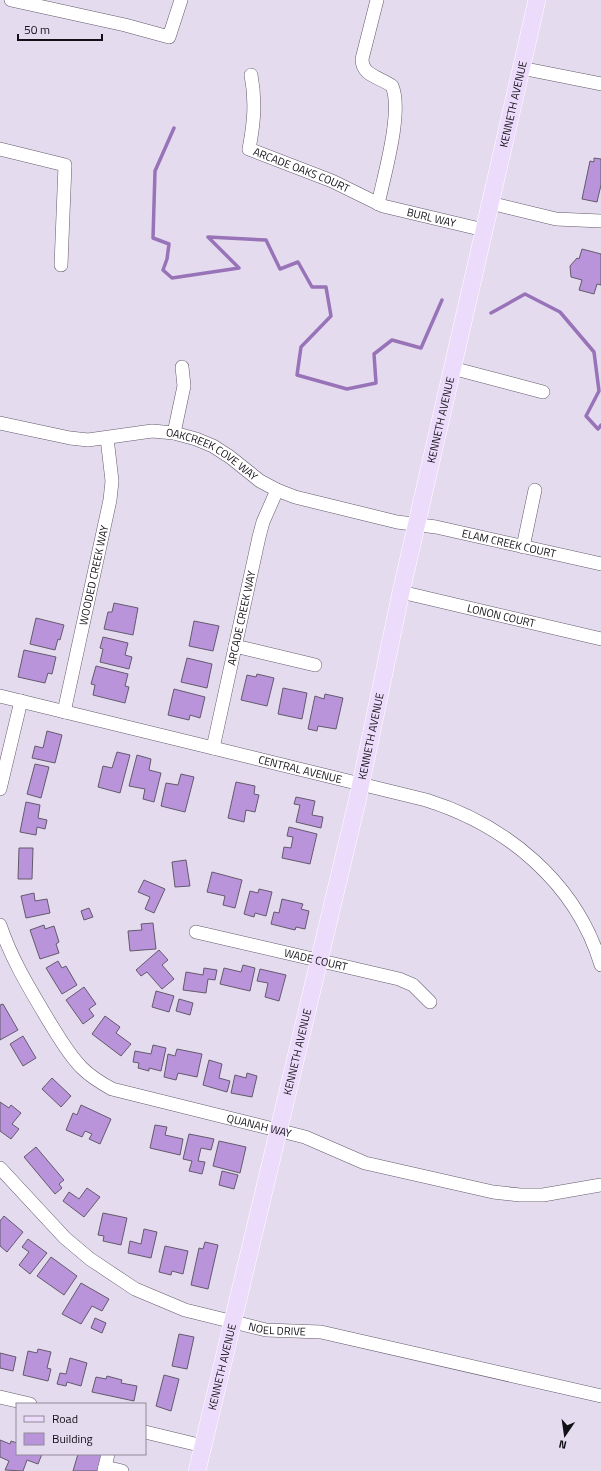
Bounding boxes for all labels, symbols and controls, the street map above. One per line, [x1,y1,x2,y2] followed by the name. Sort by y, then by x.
[18,16,102,42] scale bar
[24,20,50,39] text: 50 m
[495,59,531,149] street label: KENNETH AVENUE
[251,143,353,197] street label: ARCADE OAKS COURT
[405,204,458,231] street label: BURL WAY
[423,375,458,465] street label: KENNETH AVENUE
[165,424,261,484] street label: OAKCREEK COVE WAY
[75,524,112,627] street label: WOODED CREEK WAY
[460,525,558,562] street label: ELAM CREEK COURT
[223,569,259,667] street label: ARCADE CREEK WAY
[466,600,537,631] street label: LONON COURT
[354,691,388,781] street label: KENNETH AVENUE
[257,751,344,787] street label: CENTRAL AVENUE
[283,945,349,975] street label: WADE COURT
[279,1007,315,1097] street label: KENNETH AVENUE
[225,1110,293,1141] street label: QUANAH WAY
[247,1318,306,1339] street label: NOEL DRIVE
[204,1322,240,1412] street label: KENNETH AVENUE
[16,1403,146,1455] legend
[52,1409,78,1428] text: Road
[545,1415,585,1455] north arrow
[52,1429,93,1448] text: Building
[557,1436,568,1453] text: N

